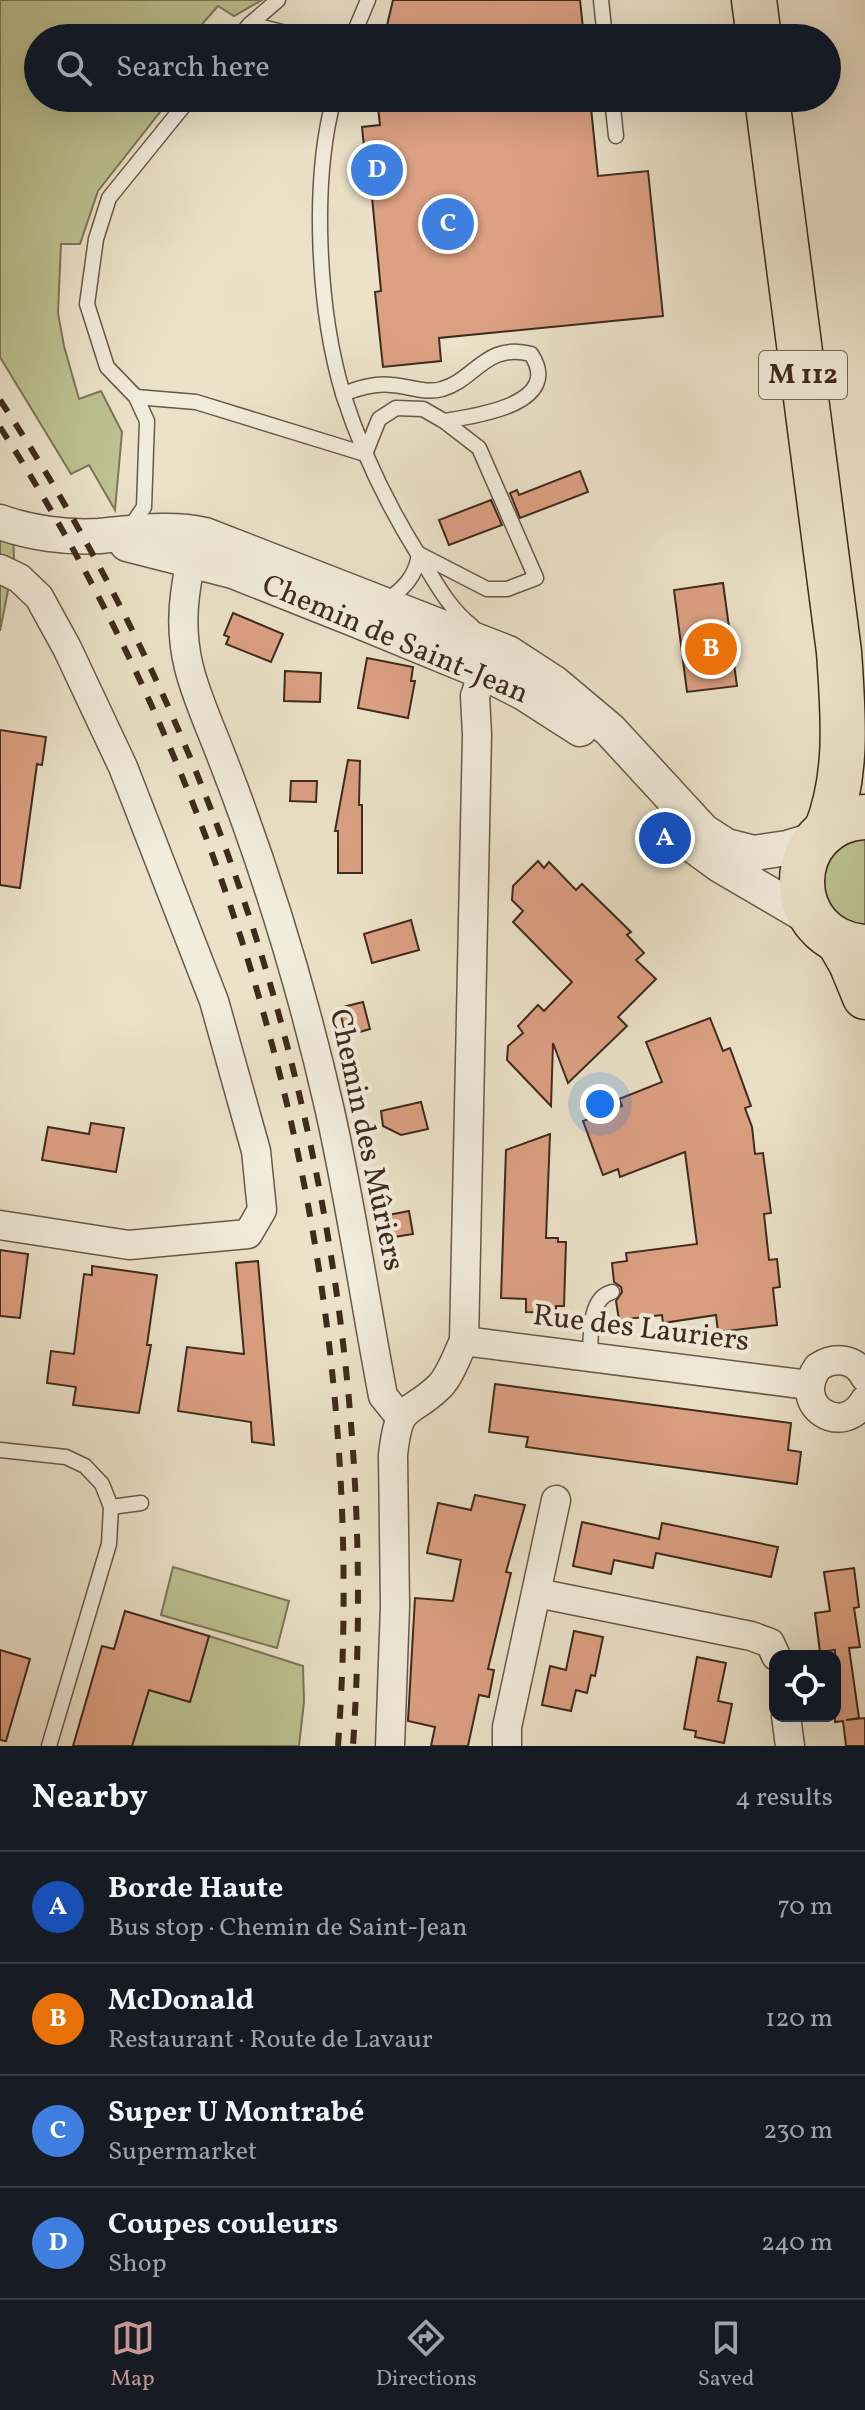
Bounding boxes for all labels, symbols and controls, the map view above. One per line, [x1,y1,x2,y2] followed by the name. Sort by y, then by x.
[24,24,841,112] search box
[52,46,96,90] icon: search
[116,47,270,89] text: Search here
[351,140,403,200] pin: D
[422,194,474,254] pin: C
[759,351,847,399] road number: M 112
[255,565,535,715] street label: Chemin de Saint-Jean
[685,619,737,679] pin: B
[639,808,691,868] pin: A
[318,1005,414,1275] street label: Chemin des Mûriers
[580,1084,620,1124] your location
[530,1295,752,1363] street label: Rue des Lauriers
[769,1650,841,1722] map controls
[769,1650,841,1722] button: locate
[32,1775,148,1822] text: Nearby
[735,1780,833,1816] text: 4 results
[108,1868,283,1910] text: Borde Haute
[49,1889,67,1925] text: A
[778,1889,833,1925] text: 70 m
[108,1910,467,1946] text: Bus stop · Chemin de Saint-Jean
[108,1980,254,2022] text: McDonald
[49,2001,67,2037] text: B
[765,2001,833,2037] text: 120 m
[108,2022,433,2058] text: Restaurant · Route de Lavaur
[108,2092,364,2134] text: Super U Montrabé
[50,2113,66,2149] text: C
[763,2113,833,2149] text: 230 m
[108,2134,257,2170] text: Supermarket
[108,2204,338,2246] text: Coupes couleurs
[48,2225,68,2261] text: D
[761,2225,833,2261] text: 240 m
[108,2246,167,2282] text: Shop
[111,2316,155,2395] tab: Map
[376,2316,477,2395] tab: Directions
[698,2316,754,2395] tab: Saved

